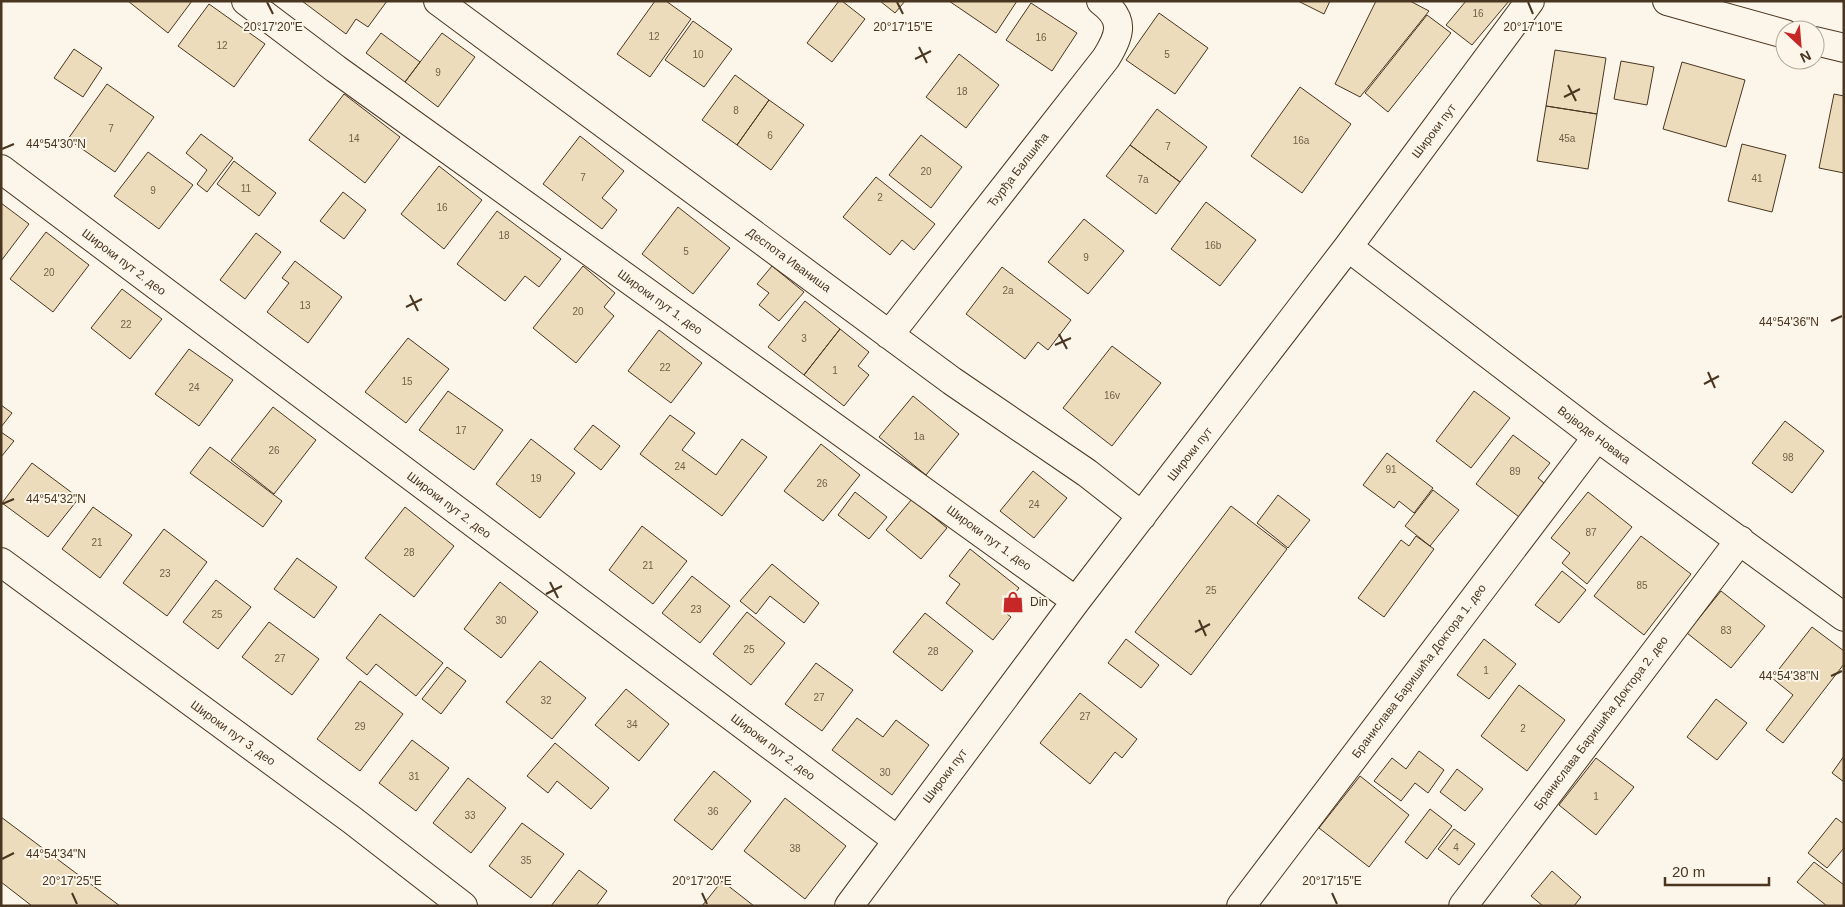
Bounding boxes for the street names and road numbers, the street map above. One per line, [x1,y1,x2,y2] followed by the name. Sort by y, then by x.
[1409,101,1459,161] street label: Широки пут
[985,130,1052,210] street label: Ђурђа Балшића
[744,225,834,295] street label: Деспота Иваниша
[79,226,169,298] street label: Широки пут 2. део
[615,267,705,338] street label: Широки пут 1. део
[1555,403,1633,467] street label: Војводе Новака
[1165,424,1216,484] street label: Широки пут
[404,469,494,541] street label: Широки пут 2. део
[944,503,1034,574] street label: Широки пут 1. део
[1349,581,1489,761] street label: Бранислава Баришића Доктора 1. део
[1531,633,1671,813] street label: Бранислава Баришића Доктора 2. део
[188,698,278,769] street label: Широки пут 3. део
[728,711,818,783] street label: Широки пут 2. део
[920,746,970,806] street label: Широки пут

